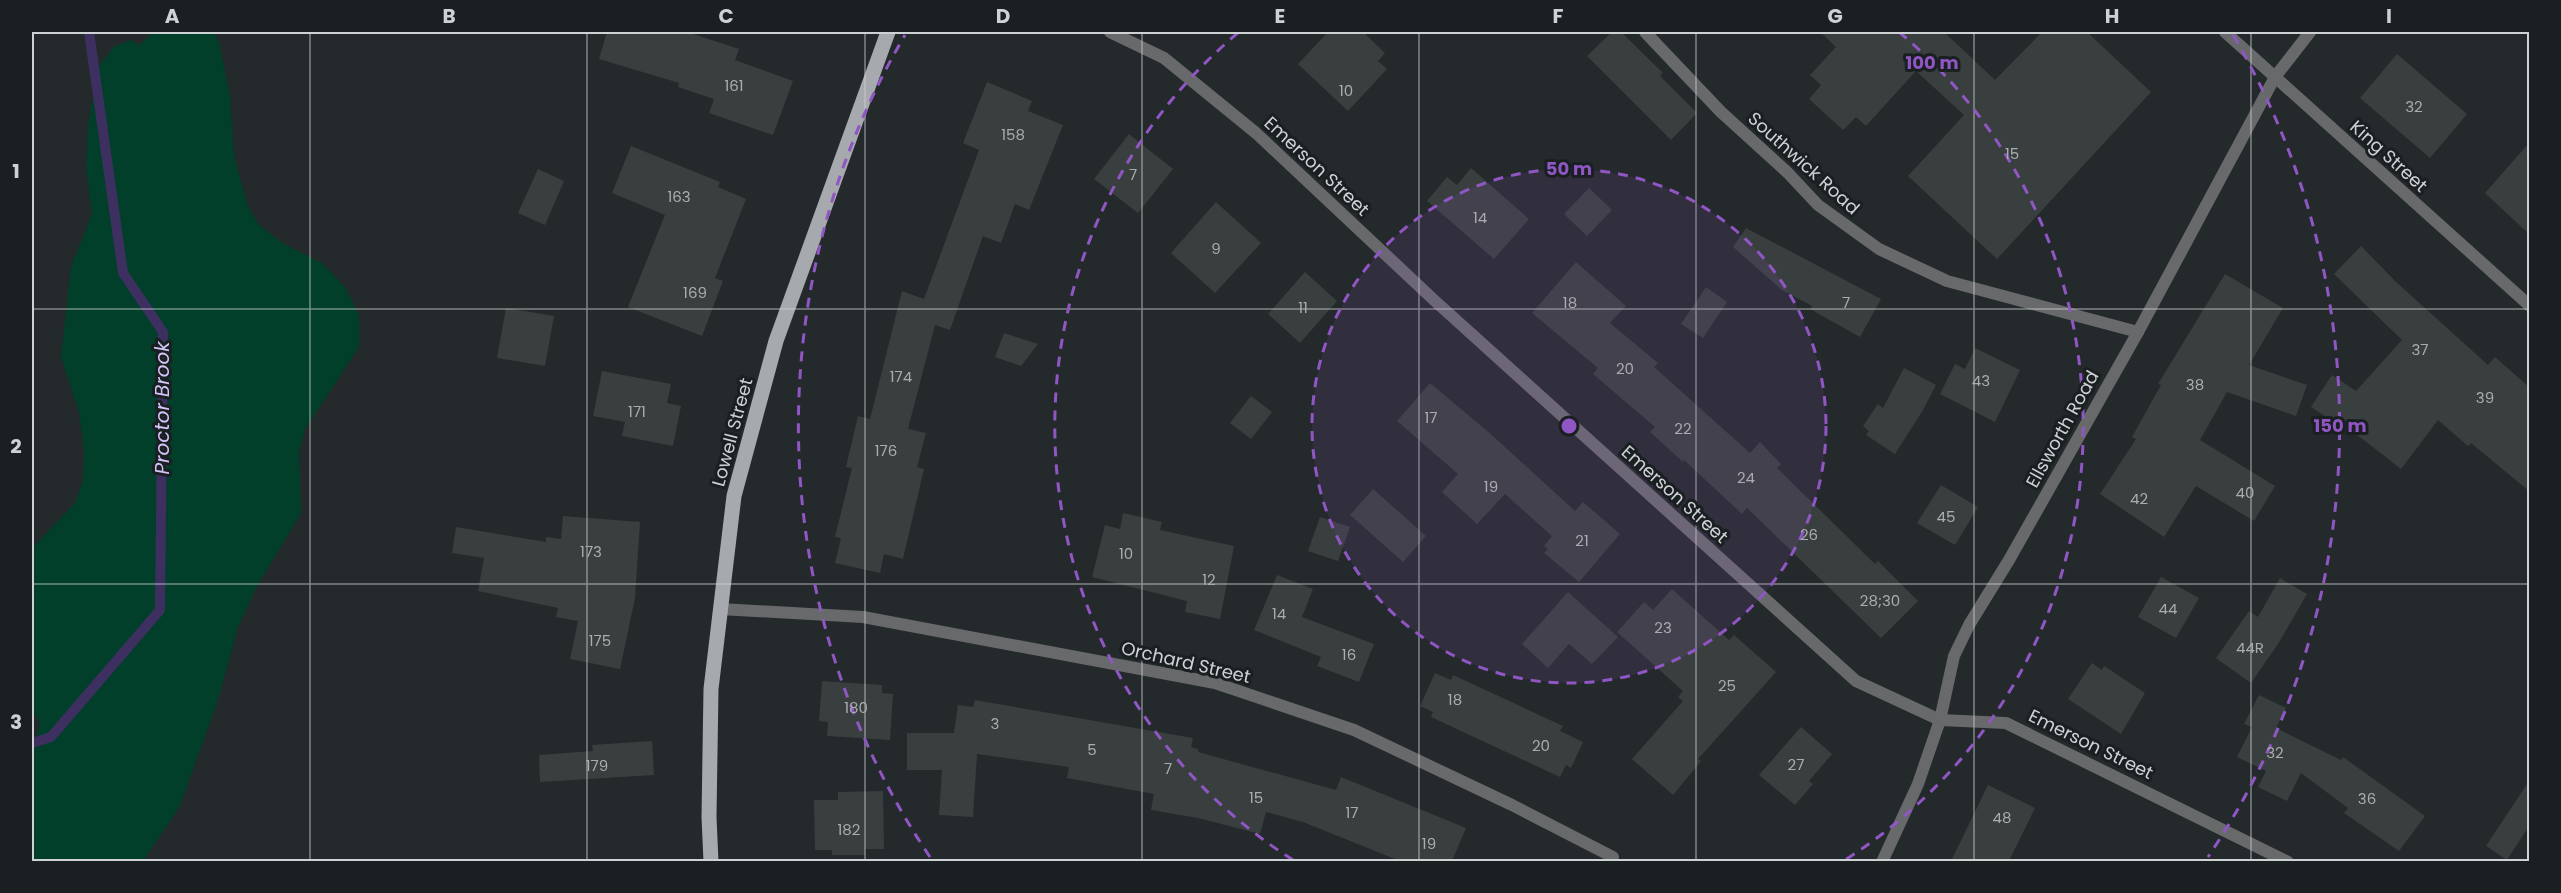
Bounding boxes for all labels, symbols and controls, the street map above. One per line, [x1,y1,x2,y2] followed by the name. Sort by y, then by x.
[165,2,180,30] text: A
[442,2,456,30] text: B
[718,2,734,30] text: C
[996,2,1010,30] text: D
[1275,2,1285,30] text: E
[1553,2,1564,30] text: F
[1827,2,1843,30] text: G
[2105,2,2119,30] text: H
[2386,2,2392,30] text: I
[1905,50,1959,75] text: 100 m
[724,75,744,96] house number: 161
[1339,80,1353,101] house number: 10
[2405,96,2423,117] house number: 32
[1743,106,1865,220] street label: Southwick Road
[1259,111,1375,221] street label: Emerson Street
[2345,114,2433,198] street label: King Street
[1001,124,1025,145] house number: 158
[2005,143,2019,164] house number: 15
[1546,156,1592,181] text: 50 m
[12,157,20,185] text: 1
[1129,164,1137,185] house number: 7
[667,186,691,207] house number: 163
[1473,207,1487,228] house number: 14
[1211,238,1221,259] house number: 9
[683,282,707,303] house number: 169
[1563,292,1577,313] house number: 18
[1842,292,1850,313] house number: 7
[1298,297,1308,318] house number: 11
[2411,339,2429,360] house number: 37
[148,340,176,475] water label: Proctor Brook
[1616,358,1634,379] house number: 20
[890,366,912,387] house number: 174
[2020,366,2104,492] street label: Ellsworth Road
[1972,370,1990,391] house number: 43
[2186,374,2204,395] house number: 38
[705,375,759,489] street label: Lowell Street
[2476,387,2494,408] house number: 39
[628,401,646,422] house number: 171
[1425,407,1438,428] house number: 17
[2313,413,2367,438] text: 150 m
[1559,416,1579,436] centre of rings
[1674,418,1692,439] house number: 22
[10,432,22,460] text: 2
[1616,439,1734,549] street label: Emerson Street
[875,440,897,461] house number: 176
[1737,467,1755,488] house number: 24
[1484,476,1498,497] house number: 19
[2236,482,2254,503] house number: 40
[2130,488,2148,509] house number: 42
[1937,506,1955,527] house number: 45
[1800,524,1818,545] house number: 26
[1575,530,1589,551] house number: 21
[580,541,602,562] house number: 173
[1119,543,1133,564] house number: 10
[1202,569,1216,590] house number: 12
[1860,590,1900,611] house number: 28;30
[2159,598,2177,619] house number: 44
[1272,603,1286,624] house number: 14
[1654,617,1672,638] house number: 23
[589,630,611,651] house number: 175
[1119,635,1253,689] street label: Orchard Street
[2236,637,2264,658] house number: 44R
[1342,644,1356,665] house number: 16
[1718,675,1736,696] house number: 25
[1448,689,1462,710] house number: 18
[844,697,868,718] house number: 180
[2025,703,2157,785] street label: Emerson Street
[10,708,22,736] text: 3
[991,713,999,734] house number: 3
[1532,735,1550,756] house number: 20
[1087,739,1097,760] house number: 5
[2266,742,2284,763] house number: 32
[1788,754,1804,775] house number: 27
[586,755,608,776] house number: 179
[1164,758,1172,779] house number: 7
[1249,787,1263,808] house number: 15
[2358,788,2376,809] house number: 36
[1346,802,1359,823] house number: 17
[1993,807,2011,828] house number: 48
[838,819,860,840] house number: 182
[1422,833,1436,854] house number: 19

